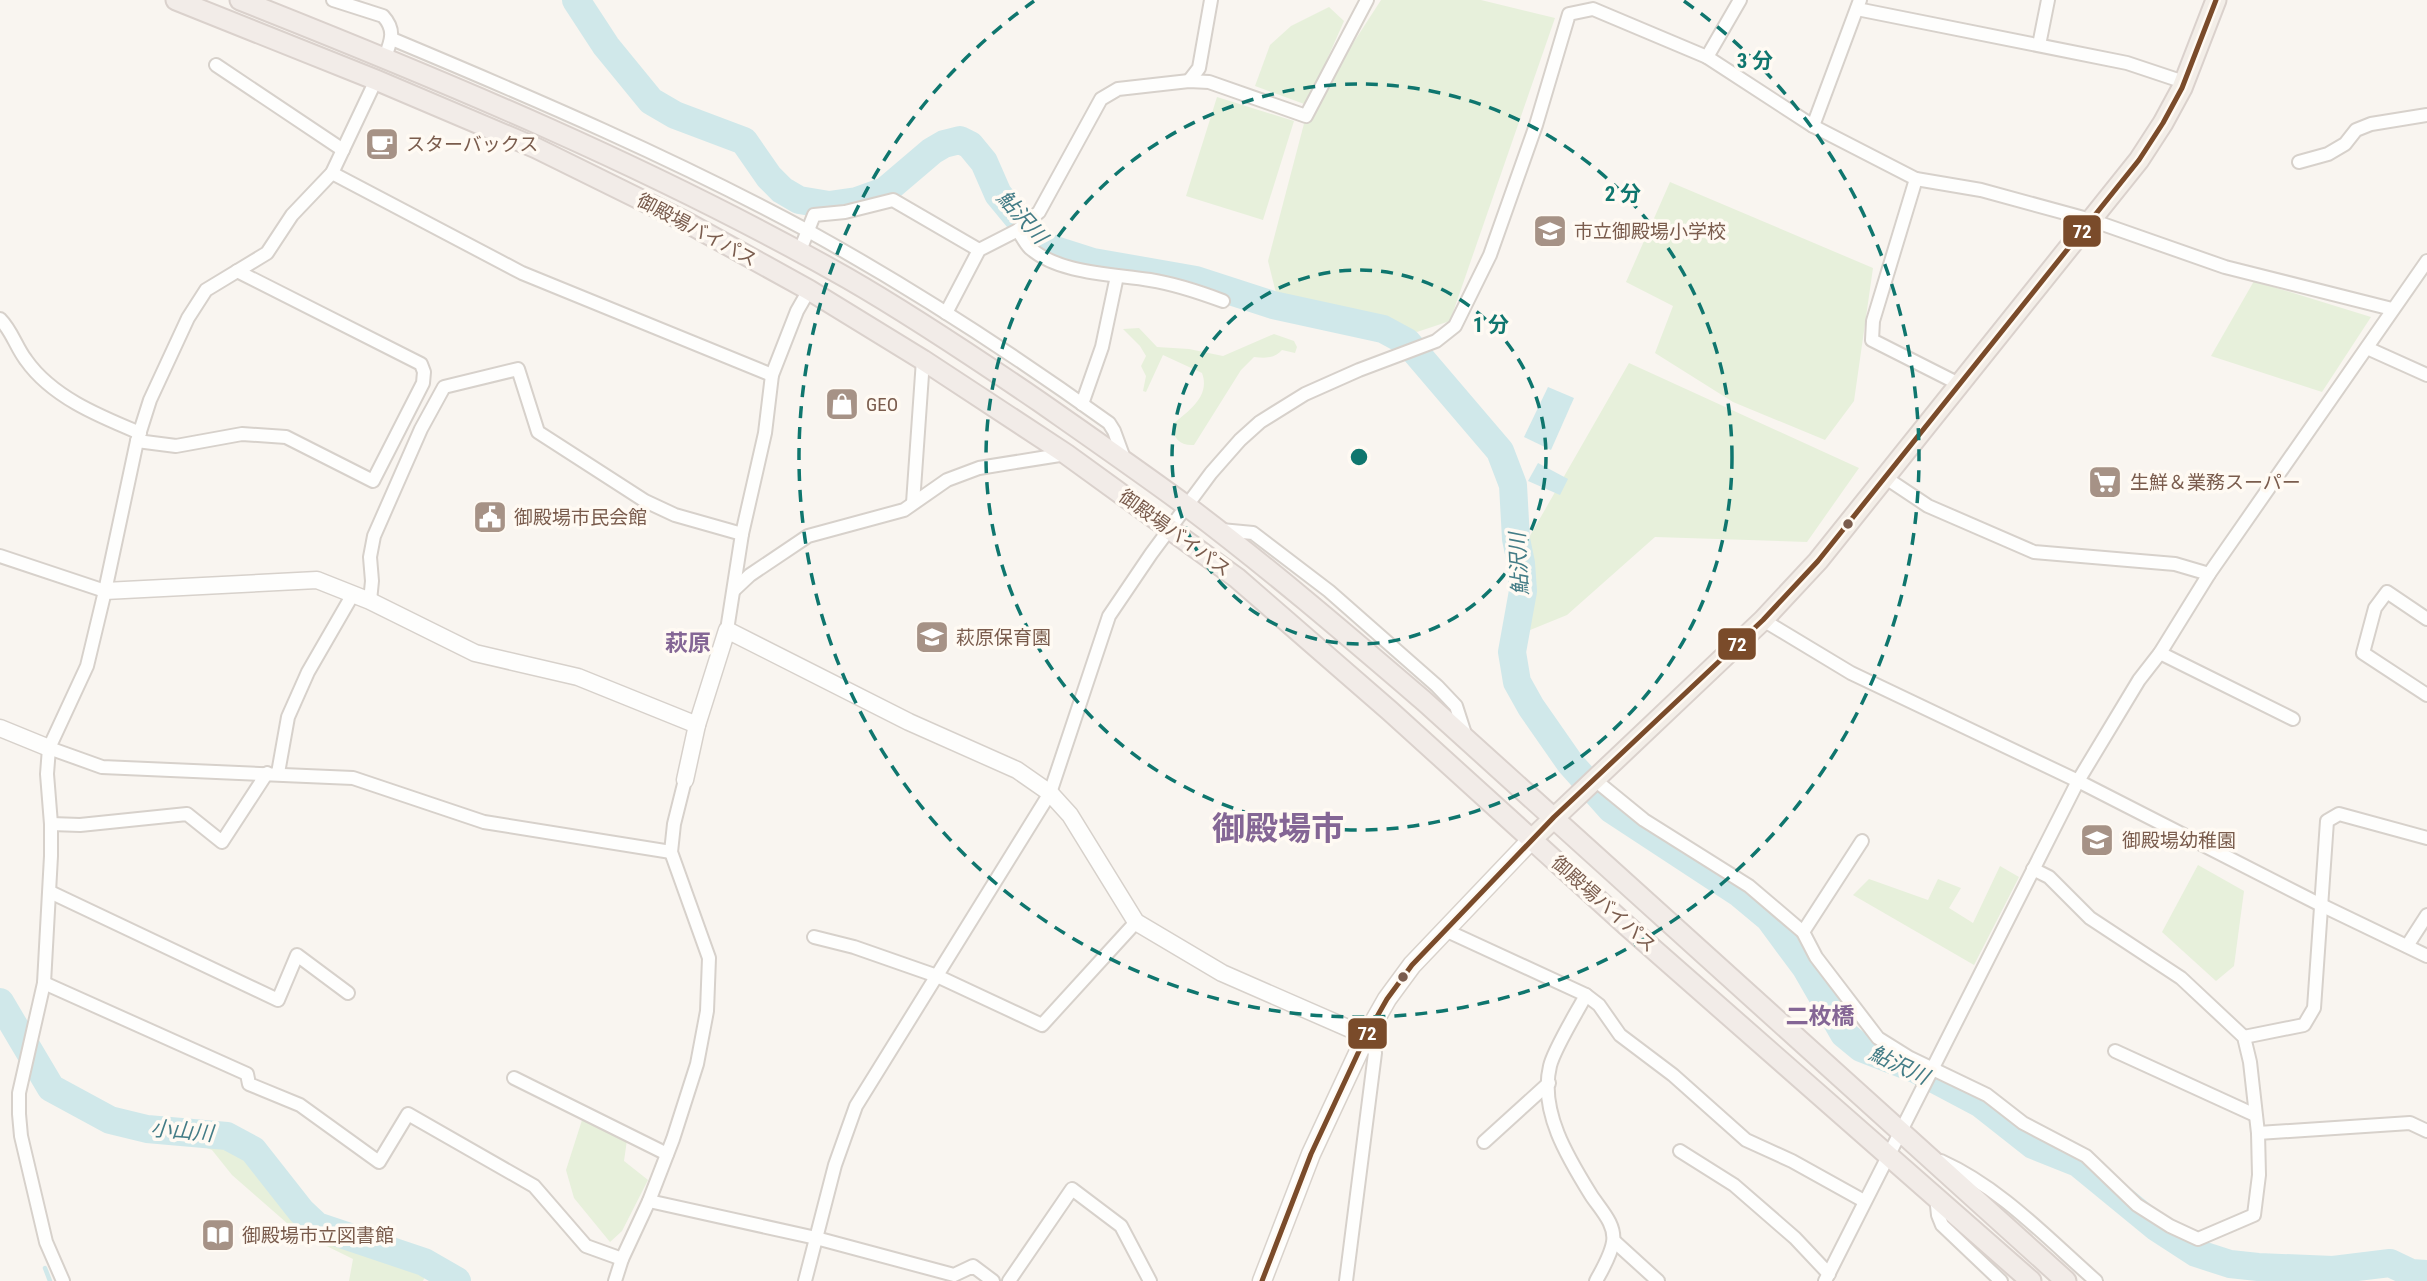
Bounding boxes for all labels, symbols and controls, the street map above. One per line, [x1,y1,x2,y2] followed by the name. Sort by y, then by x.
[1737,49,1773,73] text: 3 分
[363,125,401,163] cafe icon: スターバックス
[406,133,538,156] place label: スターバックス
[1605,182,1641,206] text: 2 分
[992,186,1053,250] water label: 鮎沢川
[633,189,761,271] street label: 御殿場バイパス
[1531,212,1569,250] school or university icon: 市立御殿場小学校
[2062,214,2102,248] line badge: 72
[1574,220,1726,243] place label: 市立御殿場小学校
[2072,220,2092,243] text: 72
[1473,313,1509,337] text: 1 分
[823,385,861,423] shop icon: GEO
[866,393,898,416] place label: GEO
[1347,445,1371,469] centre of rings
[2086,463,2124,501] supermarket icon: 生鮮＆業務スーパー
[2130,471,2301,494] place label: 生鮮＆業務スーパー
[1115,485,1235,581] street label: 御殿場バイパス
[471,498,509,536] public building icon: 御殿場市民会館
[514,506,647,529] place label: 御殿場市民会館
[1841,517,1855,531] unlabelled marker
[1505,530,1533,596] water label: 鮎沢川
[913,618,951,656] school or university icon: 萩原保育園
[956,626,1051,649] place label: 萩原保育園
[1717,627,1757,661] line badge: 72
[665,630,711,657] district label: 萩原
[1727,633,1747,656] text: 72
[1212,809,1344,848] district label: 御殿場市
[2078,821,2116,859] school or university icon: 御殿場幼稚園
[2122,829,2236,852] place label: 御殿場幼稚園
[1547,851,1661,957] street label: 御殿場バイパス
[1396,970,1410,984] unlabelled marker
[1786,1003,1855,1030] district label: 二枚橋
[1347,1017,1388,1050] line badge: 72
[1357,1022,1377,1045] text: 72
[1865,1041,1934,1090] water label: 鮎沢川
[150,1116,216,1146] water label: 小山川
[199,1216,237,1254] library icon: 御殿場市立図書館
[242,1224,394,1247] place label: 御殿場市立図書館

